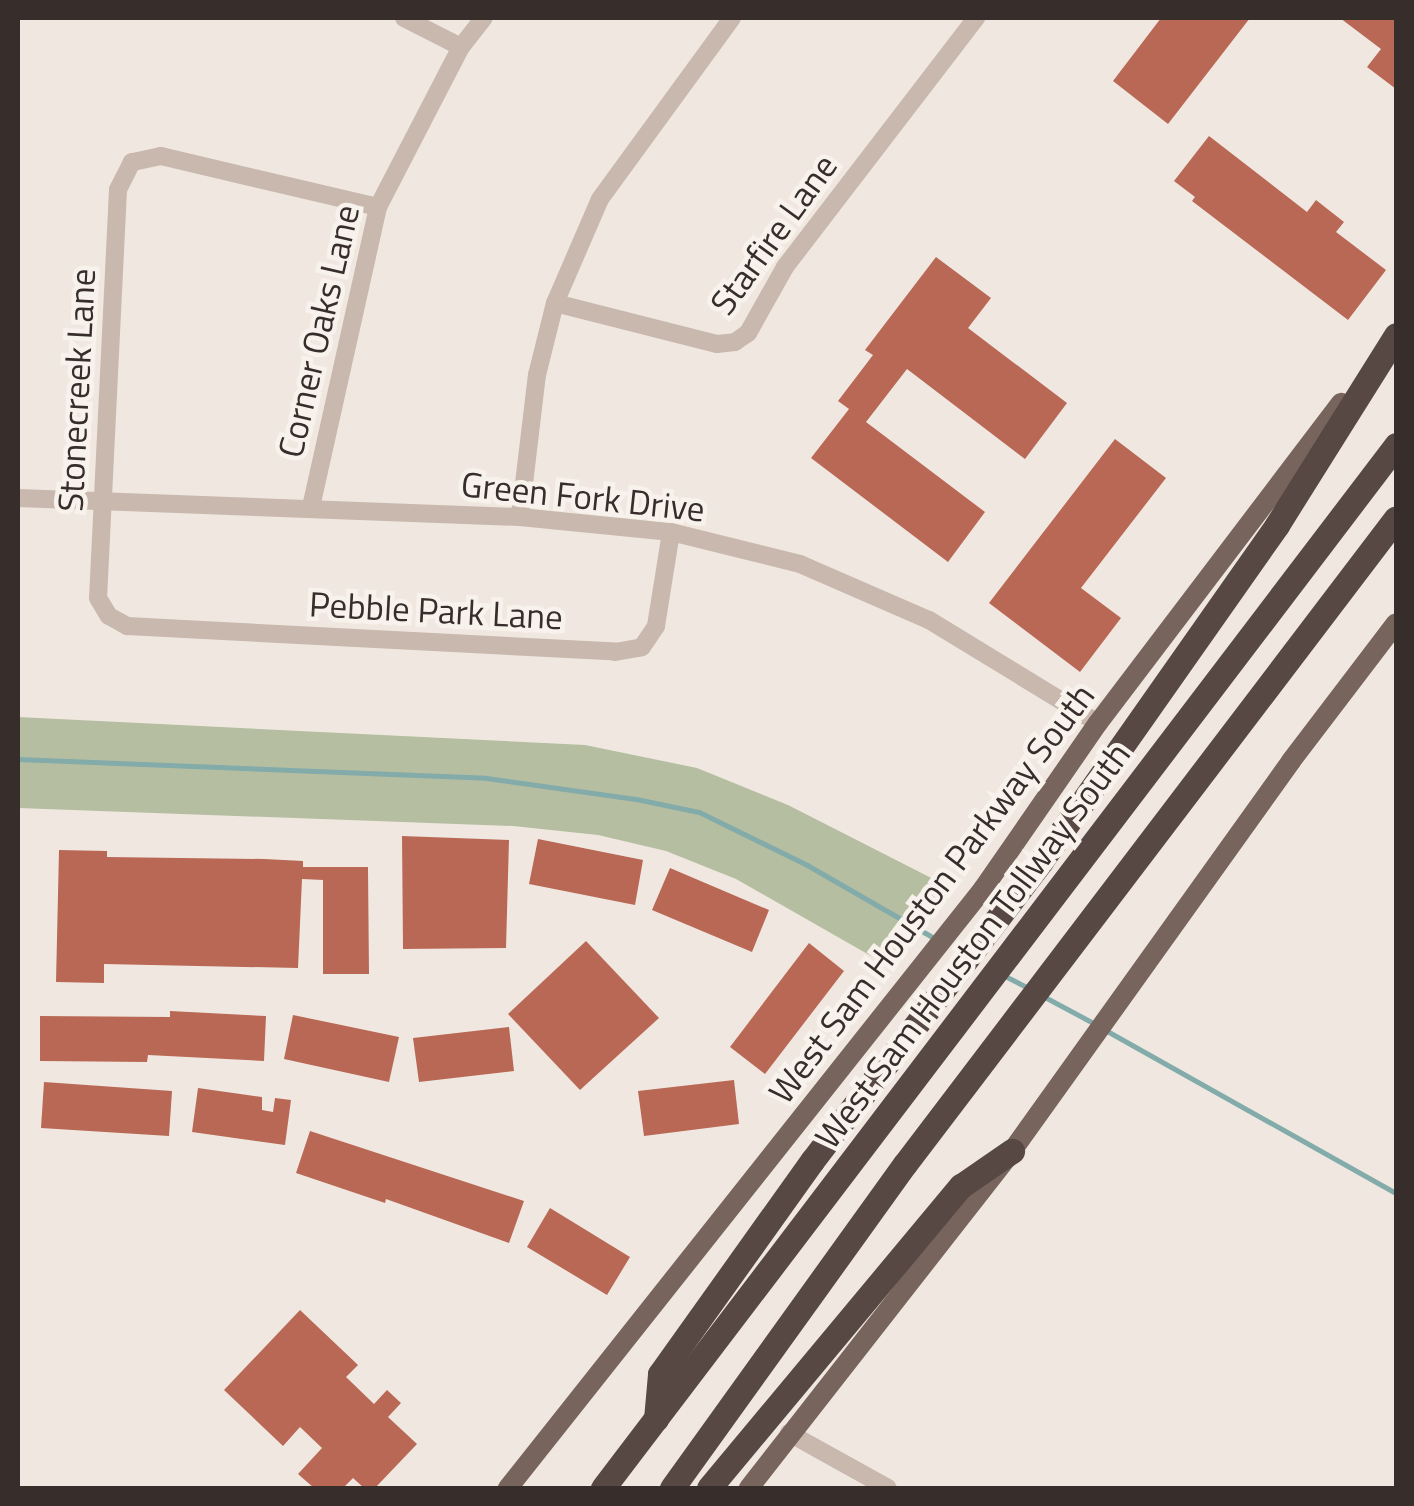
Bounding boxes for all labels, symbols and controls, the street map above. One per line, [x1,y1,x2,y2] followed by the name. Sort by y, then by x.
[701,146,845,322] street label: Starfire Lane
[269,201,367,461] street label: Corner Oaks Lane
[49,267,103,513] street label: Stonecreek Lane
[459,462,707,530] street label: Green Fork Drive
[308,582,564,638] street label: Pebble Park Lane
[759,675,1103,1111] street label: West Sam Houston Parkway South
[806,734,1138,1156] street label: West Sam Houston Tollway South

